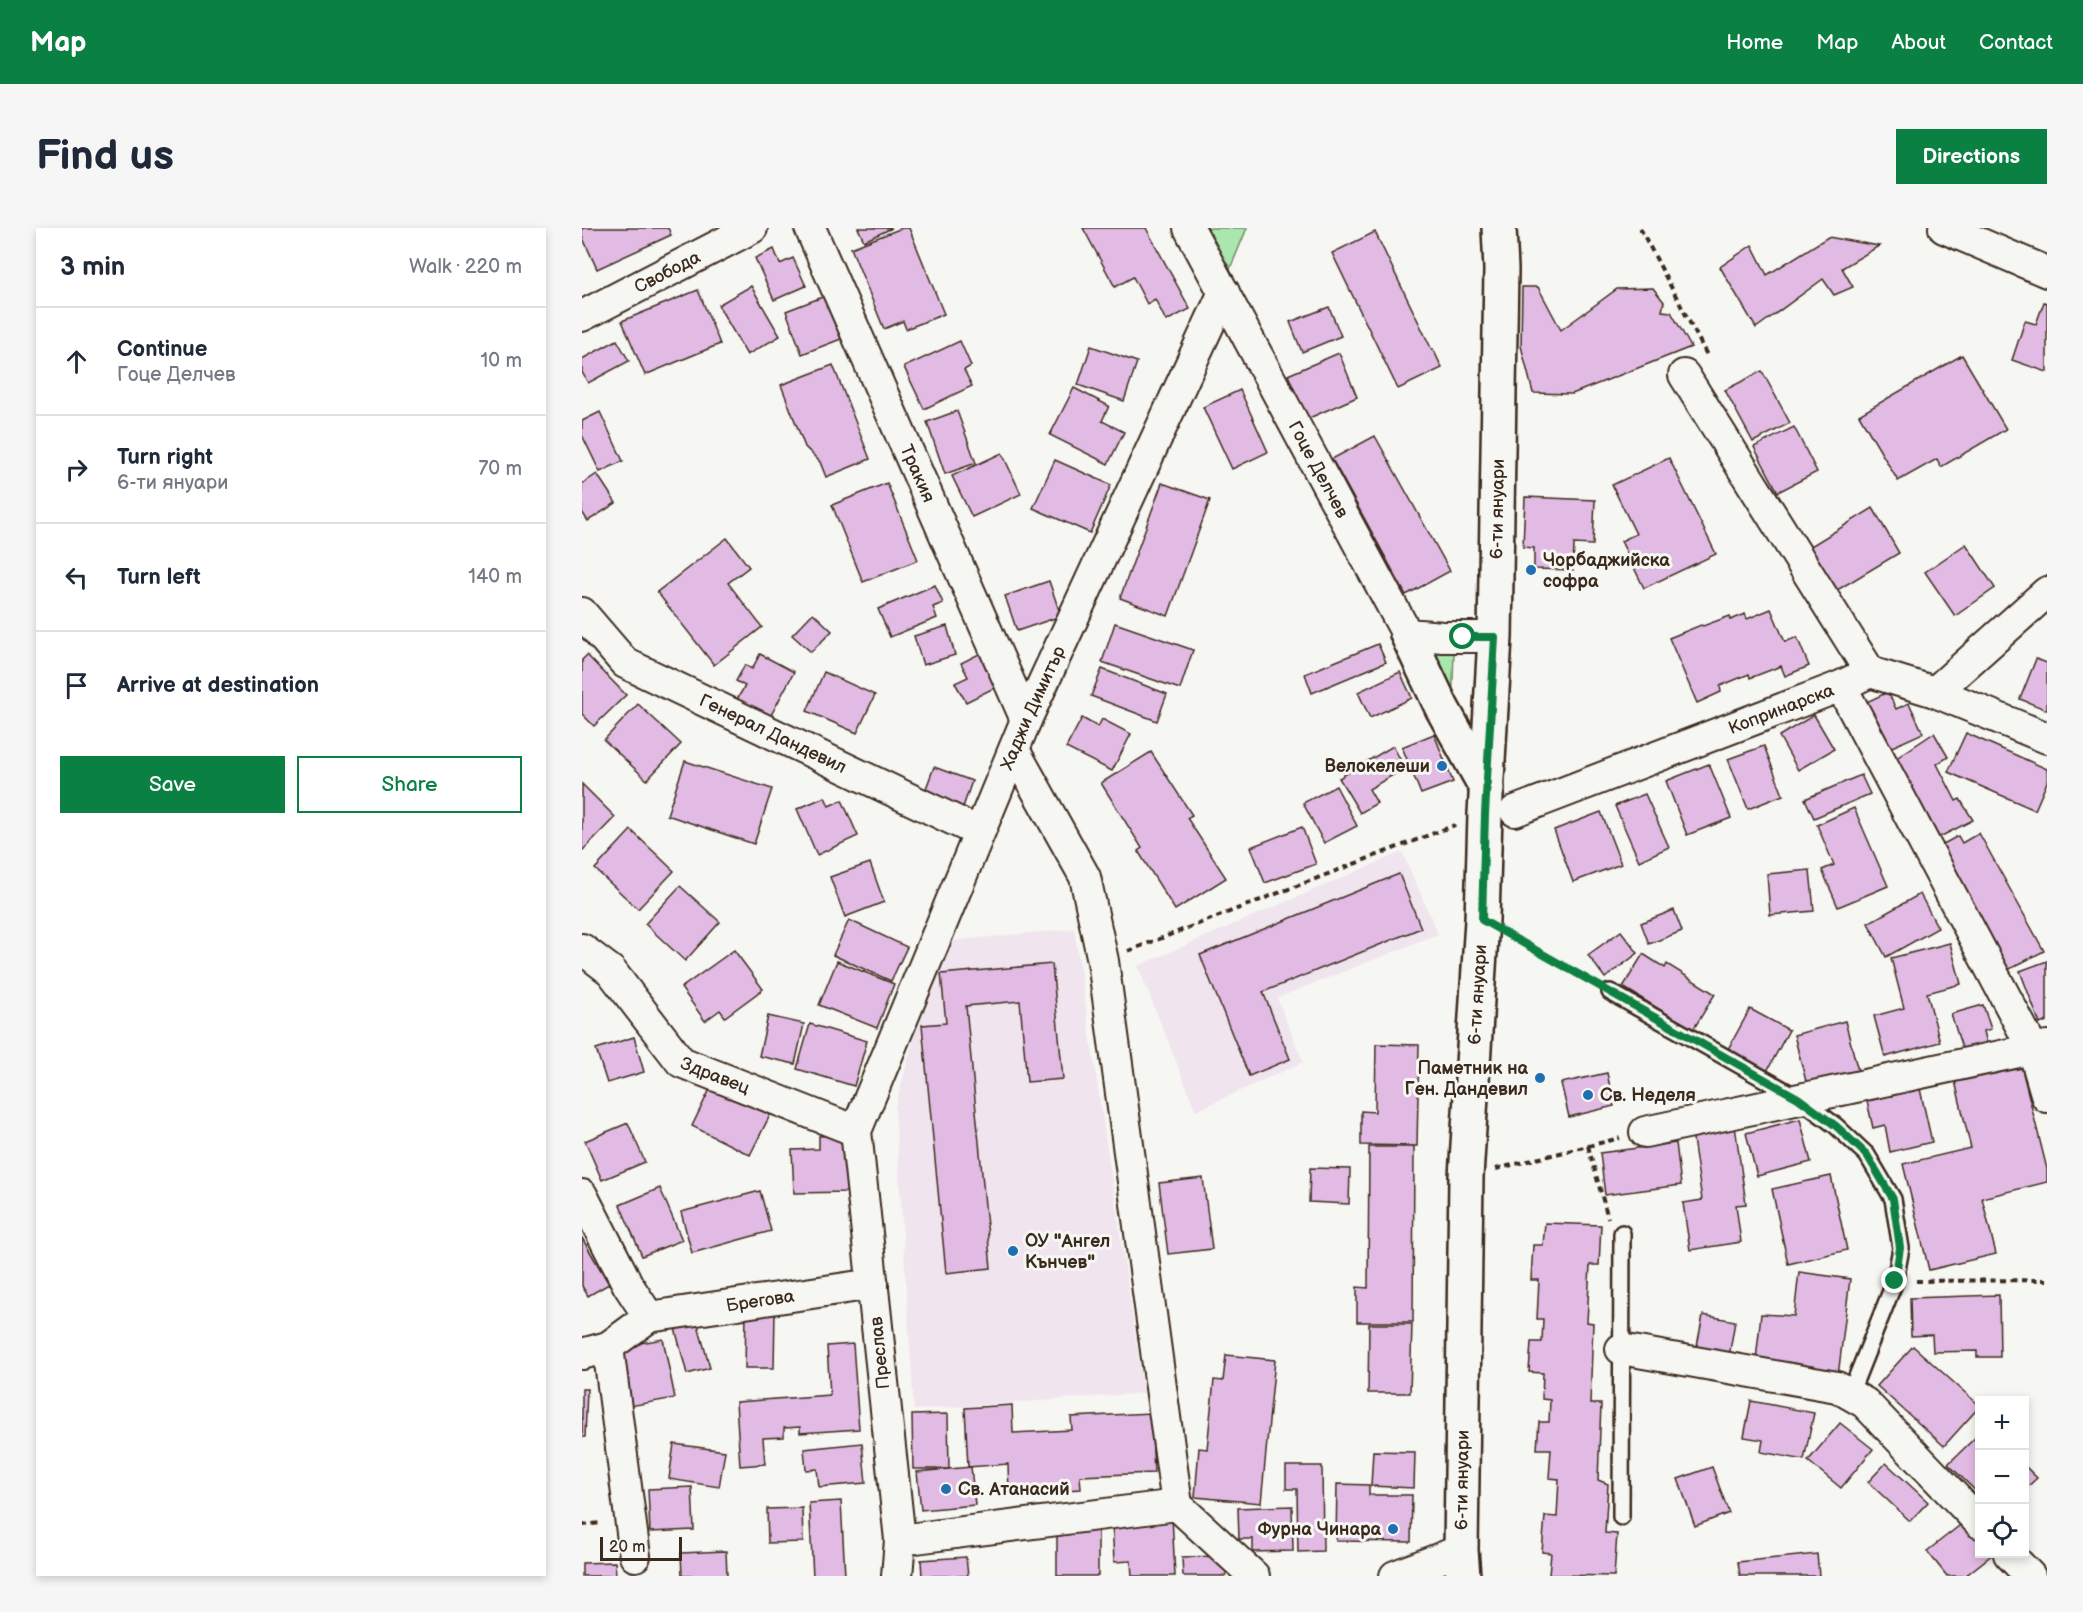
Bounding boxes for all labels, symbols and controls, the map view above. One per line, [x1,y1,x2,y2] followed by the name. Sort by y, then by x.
[30,26,86,59] text: Map
[1726,30,1783,55] text: Home
[1816,30,1858,55] text: Map
[1891,30,1946,55] text: About
[1979,30,2053,55] text: Contact
[1896,129,2047,184] button: Directions
[36,131,174,182] text: Find us
[631,246,704,298] street label: Свобода
[60,252,125,283] text: 3 min
[409,255,522,279] text: Walk · 220 m
[117,336,207,363] text: Continue
[60,345,93,378] icon: ahead
[481,349,522,373] text: 10 m
[117,363,235,387] text: Гоце Делчев
[1284,417,1353,522] street label: Гоце Делчев
[896,441,940,505] street label: Тракия
[117,444,213,471] text: Turn right
[60,453,93,486] icon: right
[478,457,522,481] text: 70 m
[1486,459,1508,559] street label: 6-ти януари
[117,471,228,495] text: 6-ти януари
[1543,550,1670,592] place label: Чорбаджийска софра
[60,561,93,594] icon: left
[1524,563,1538,577] marker: Чорбаджийска софра
[117,564,201,591] text: Turn left
[468,565,522,589] text: 140 m
[1449,623,1475,649] route start
[996,643,1069,773] street label: Хаджи Димитър
[60,669,93,702] icon: arrive
[117,672,319,699] text: Arrive at destination
[1725,679,1837,739] street label: Копринарска
[696,690,850,778] street label: Генерал Дандевил
[60,756,285,813] button: Save
[297,756,522,813] button: Share
[1324,756,1430,777] place label: Велокелеши
[1435,759,1449,773] marker: Велокелеши
[1464,944,1491,1045] street label: 6-ти януари
[678,1052,753,1099] street label: Здравец
[1405,1058,1529,1100] place label: Паметник на Ген. Дандевил
[1533,1071,1547,1085] marker: Паметник на Ген. Дандевил
[1600,1085,1696,1106] place label: Св. Неделя
[1581,1088,1595,1102] marker: Св. Неделя
[1025,1231,1110,1273] place label: ОУ "Ангел Кънчев"
[1006,1244,1020,1258] marker: ОУ "Ангел Кънчев"
[1881,1267,1907,1293] route end
[725,1285,796,1316] street label: Брегова
[866,1315,894,1390] street label: Преслав
[1975,1396,2029,1558] map controls
[1975,1396,2029,1450] button: +
[1451,1430,1473,1530] street label: 6-ти януари
[1975,1450,2029,1504] button: −
[958,1479,1070,1500] place label: Св. Атанасий
[939,1482,953,1496] marker: Св. Атанасий
[1975,1504,2029,1558] button: locate
[1258,1519,1382,1540] place label: Фурна Чинара
[1386,1522,1400,1536] marker: Фурна Чинара
[600,1534,682,1562] scale bar
[609,1538,645,1557] text: 20 m

